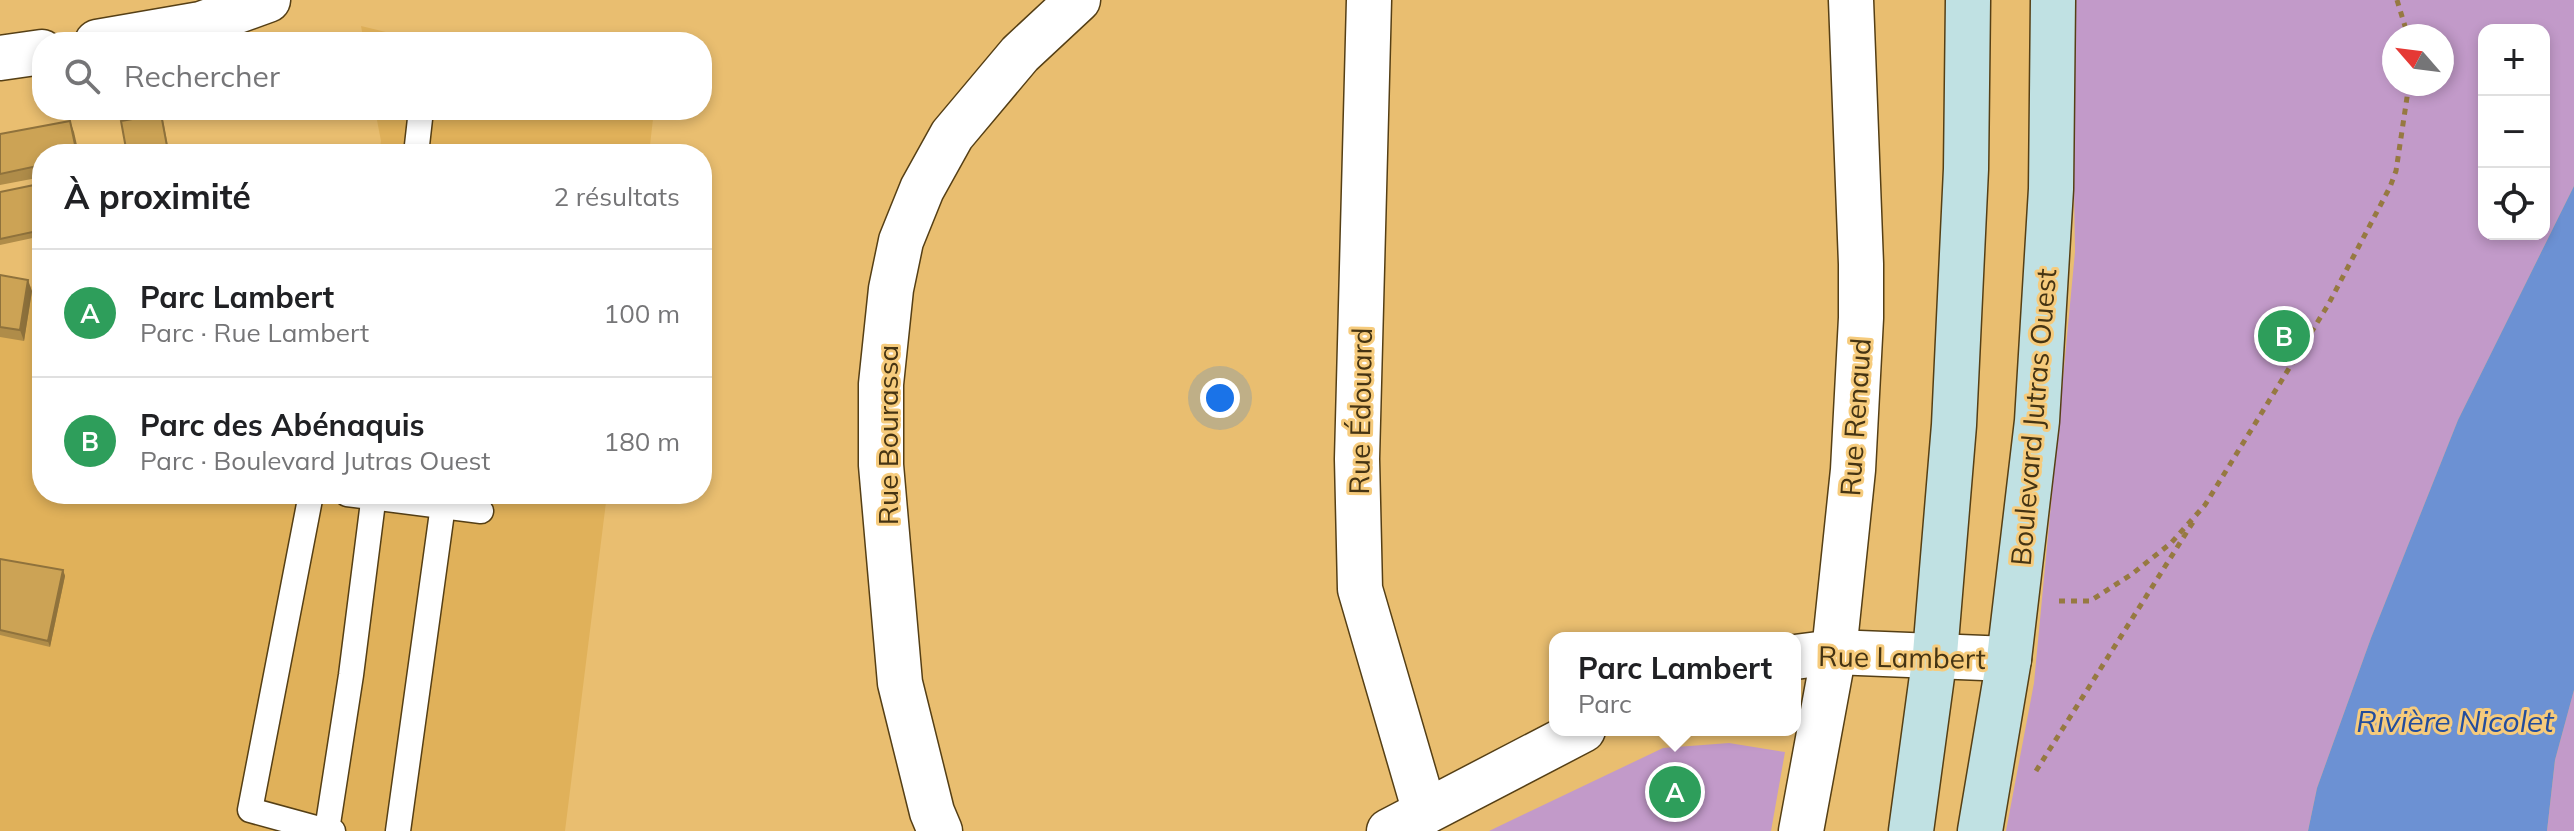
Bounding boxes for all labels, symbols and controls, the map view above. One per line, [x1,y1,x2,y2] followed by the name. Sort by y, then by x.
[2382,24,2454,96] north arrow
[2478,24,2550,240] map controls
[2478,24,2550,96] button: +
[32,32,712,120] search box
[60,54,104,98] icon: search
[124,57,280,95] text: Rechercher
[2478,96,2550,168] button: −
[2478,168,2550,240] button: locate
[64,175,251,218] text: À proximité
[553,180,680,213] text: 2 résultats
[2003,267,2063,567] street label: Boulevard Jutras Ouest
[140,278,334,316] text: Parc Lambert
[80,297,100,330] text: A
[604,297,680,330] text: 100 m
[2258,306,2310,366] pin: B
[140,316,369,349] text: Parc · Rue Lambert
[1341,327,1379,495] street label: Rue Édouard
[1832,337,1878,497] street label: Rue Renaud
[870,345,905,525] street label: Rue Bourassa
[1200,378,1240,418] your location
[140,406,425,444] text: Parc des Abénaquis
[81,425,99,458] text: B
[604,425,680,458] text: 180 m
[140,444,490,477] text: Parc · Boulevard Jutras Ouest
[1549,632,1801,736] popup
[1818,638,1986,676] street label: Rue Lambert
[1578,649,1772,687] text: Parc Lambert
[1578,687,1632,720] text: Parc
[2356,702,2555,740] water label: Rivière Nicolet
[1649,762,1701,822] pin: A

